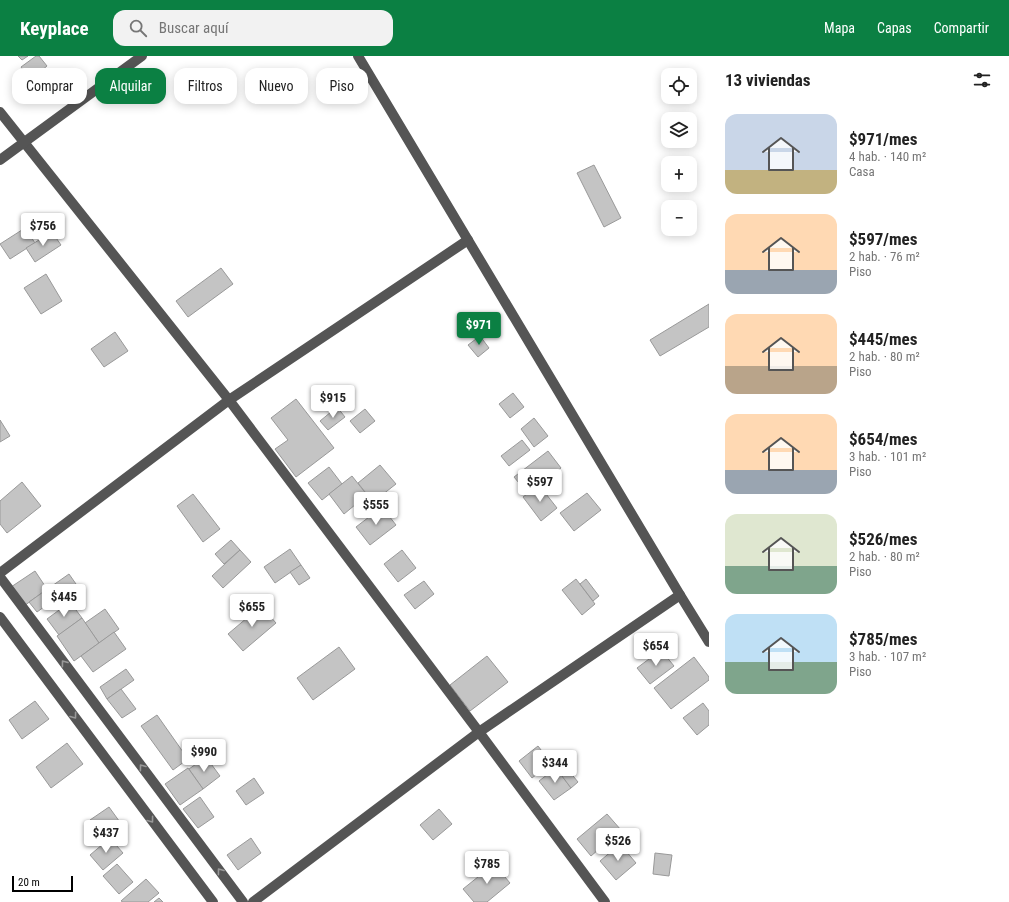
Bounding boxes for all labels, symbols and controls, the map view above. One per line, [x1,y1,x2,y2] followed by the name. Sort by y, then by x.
[113,10,393,46] search box
[20,17,89,40] text: Keyplace
[127,17,149,39] icon: search
[159,19,229,37] text: Buscar aquí
[824,20,855,36] text: Mapa
[877,20,912,36] text: Capas
[934,20,989,36] text: Compartir
[12,68,87,104] chip: Comprar
[95,68,166,104] chip: Alquilar
[174,68,237,104] chip: Filtros
[245,68,308,104] chip: Nuevo
[316,68,368,104] chip: Piso
[661,68,697,236] map controls
[661,68,697,104] button: locate
[971,69,993,91] icon: filters
[725,70,811,90] text: 13 viviendas
[661,112,697,148] button: layers
[849,129,917,149] text: $971/mes
[757,130,805,178] icon: home
[849,149,926,164] text: 4 hab. · 140 m²
[661,156,697,192] button: +
[849,164,875,179] text: Casa
[661,200,697,236] button: −
[19,213,67,247] pin: $756
[30,218,56,233] text: $756
[849,229,917,249] text: $597/mes
[757,230,805,278] icon: home
[849,249,920,264] text: 2 hab. · 76 m²
[849,264,872,279] text: Piso
[455,312,503,346] pin: $971
[466,317,492,332] text: $971
[849,329,917,349] text: $445/mes
[757,330,805,378] icon: home
[849,349,920,364] text: 2 hab. · 80 m²
[849,364,872,379] text: Piso
[309,385,357,419] pin: $915
[320,390,346,405] text: $915
[849,429,917,449] text: $654/mes
[757,430,805,478] icon: home
[849,449,926,464] text: 3 hab. · 101 m²
[849,464,872,479] text: Piso
[516,469,564,503] pin: $597
[527,474,553,489] text: $597
[352,492,400,526] pin: $555
[363,497,389,512] text: $555
[849,529,917,549] text: $526/mes
[757,530,805,578] icon: home
[849,549,920,564] text: 2 hab. · 80 m²
[849,564,872,579] text: Piso
[40,584,88,618] pin: $445
[51,589,77,604] text: $445
[228,594,276,628] pin: $655
[239,599,265,614] text: $655
[849,629,917,649] text: $785/mes
[757,630,805,678] icon: home
[632,633,680,667] pin: $654
[643,638,669,653] text: $654
[849,649,926,664] text: 3 hab. · 107 m²
[62,660,69,667] one-way arrow
[849,664,872,679] text: Piso
[69,711,76,718] one-way arrow
[180,739,228,773] pin: $990
[191,744,217,759] text: $990
[531,750,579,784] pin: $344
[542,755,568,770] text: $344
[140,764,147,771] one-way arrow
[146,815,153,822] one-way arrow
[82,820,130,854] pin: $437
[93,825,119,840] text: $437
[594,828,642,862] pin: $526
[605,833,631,848] text: $526
[463,851,511,885] pin: $785
[474,856,500,871] text: $785
[218,868,225,875] one-way arrow
[12,874,73,893] scale bar
[18,876,40,889] text: 20 m

